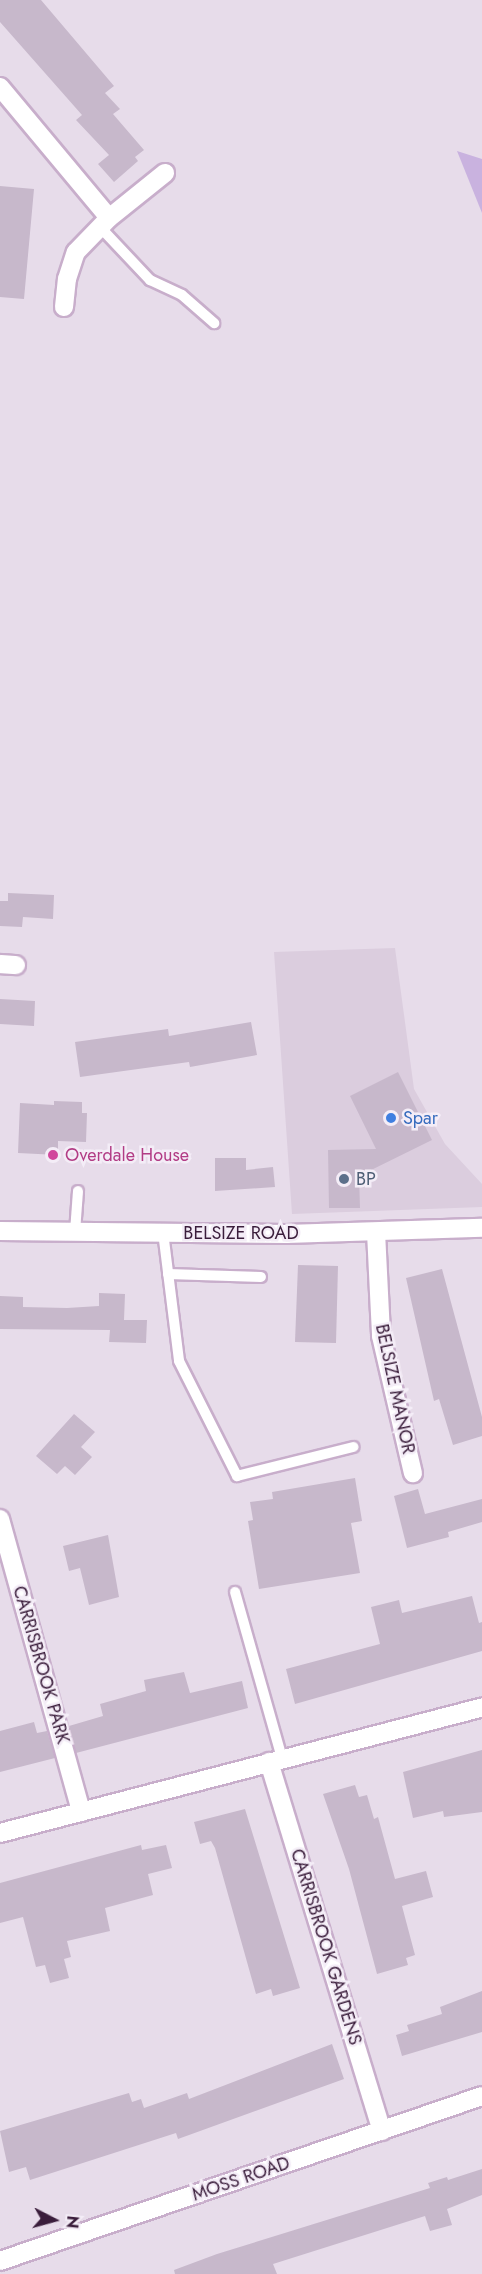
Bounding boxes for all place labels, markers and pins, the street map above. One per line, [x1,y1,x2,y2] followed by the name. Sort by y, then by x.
[403,1107,438,1129] place label: Spar
[384,1111,398,1125] marker: Spar
[65,1144,189,1166] place label: Overdale House
[46,1148,60,1162] marker: Overdale House
[356,1168,376,1190] place label: BP
[337,1172,351,1186] marker: BP

